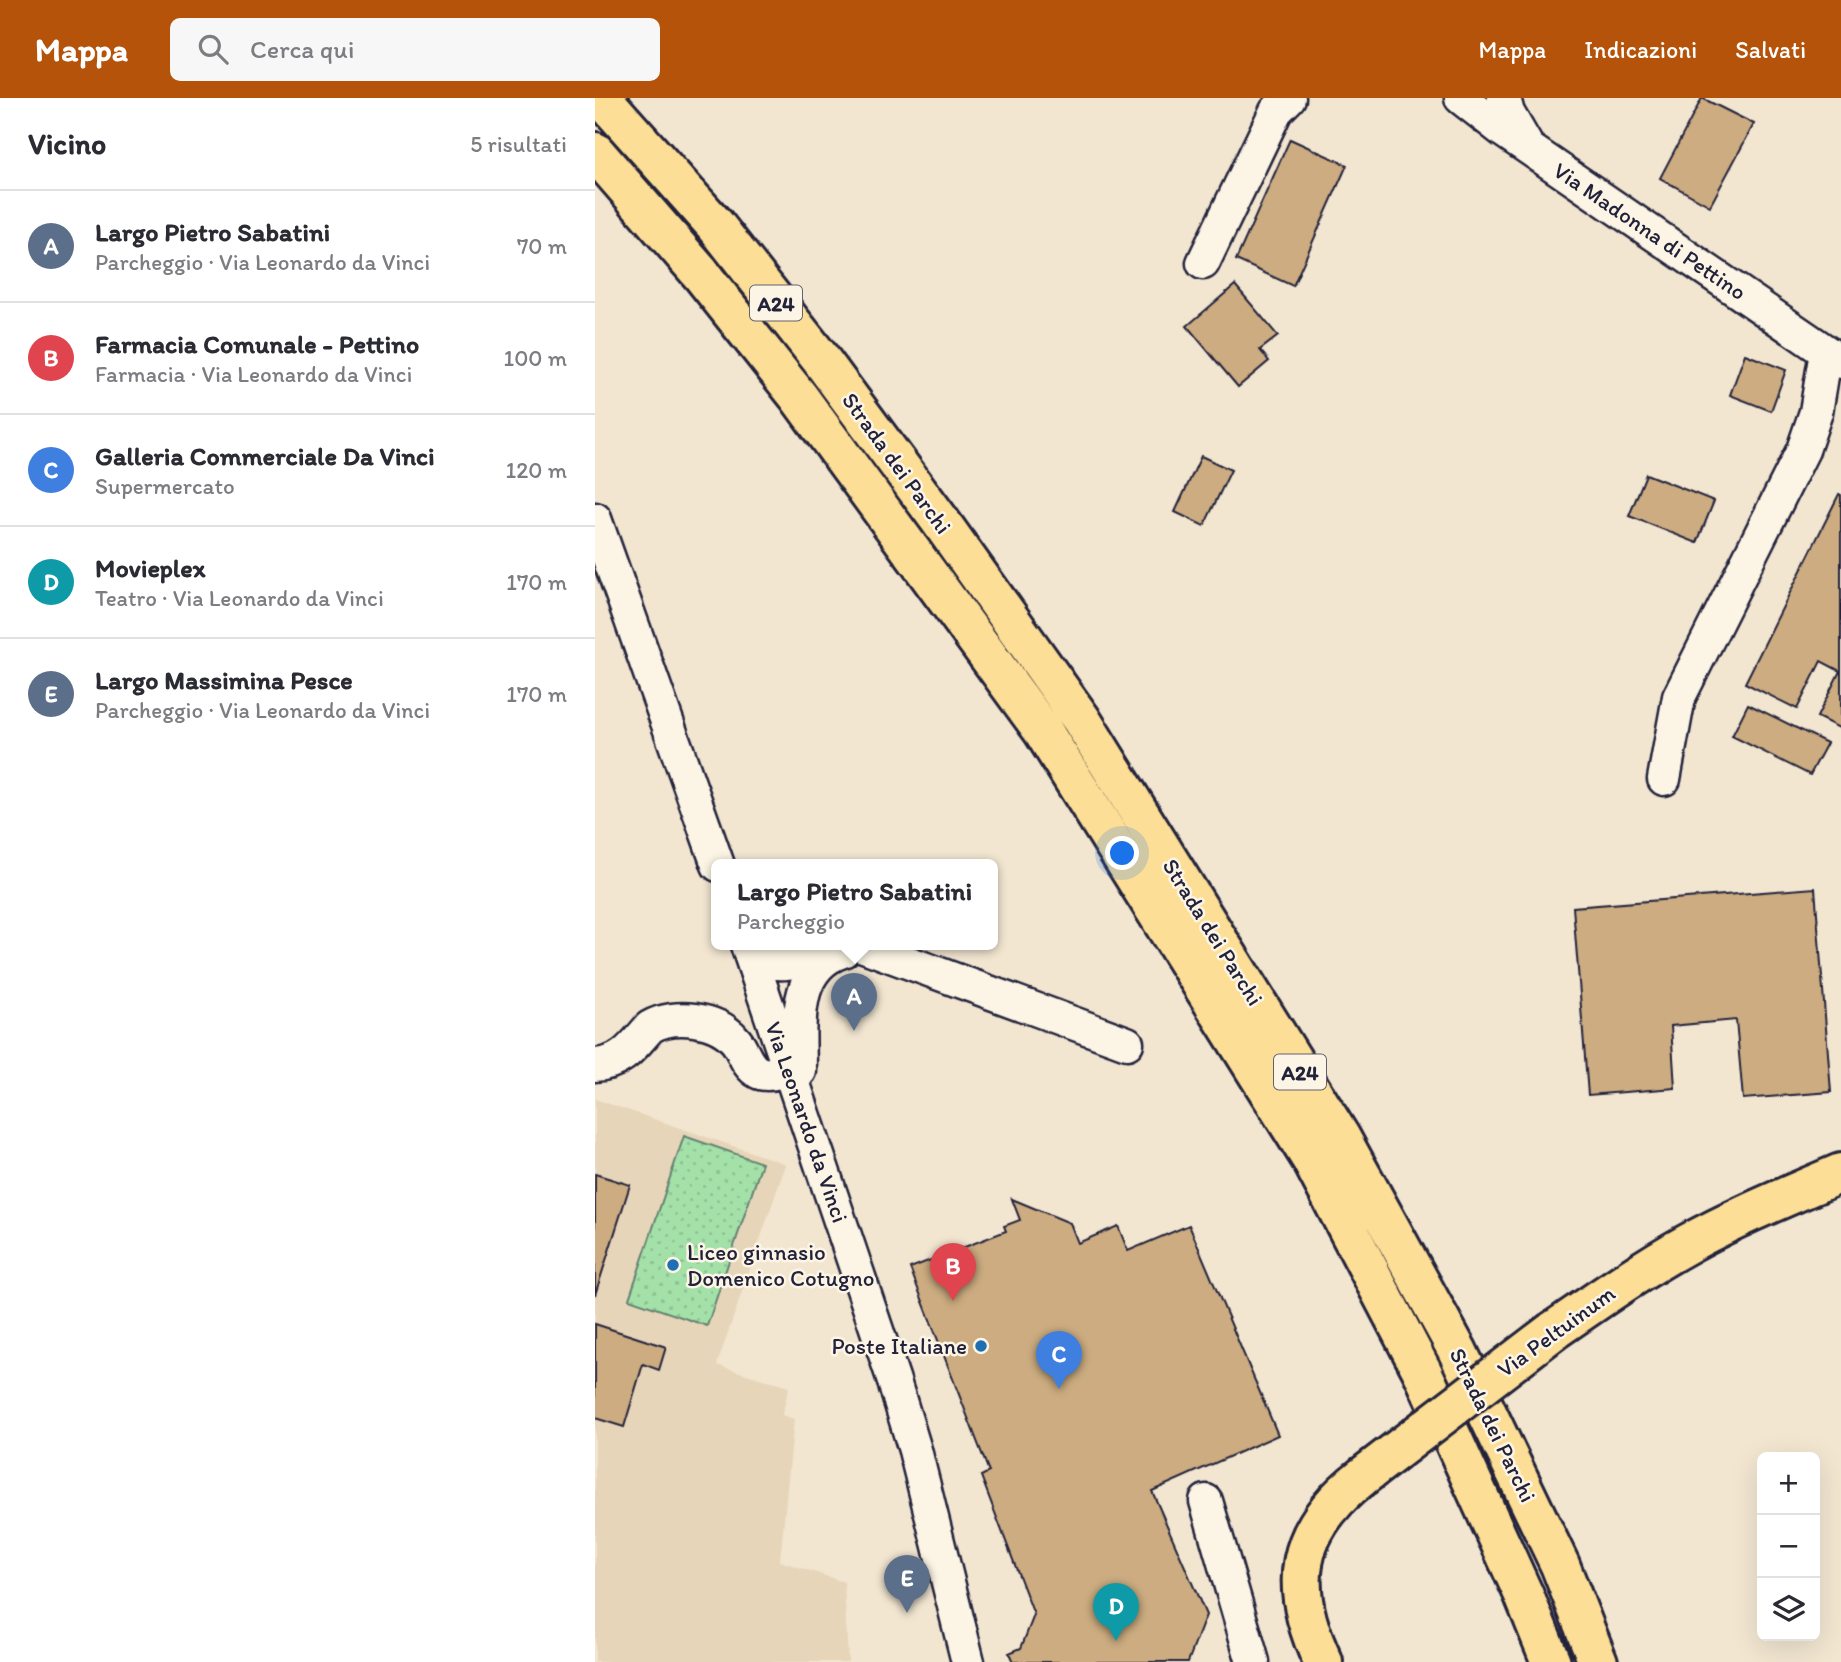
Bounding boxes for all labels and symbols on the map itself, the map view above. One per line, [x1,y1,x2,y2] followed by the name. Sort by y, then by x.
[1548,156,1752,306] street label: Via Madonna di Pettino
[750,286,802,320] road number: A24
[836,387,958,539] street label: Strada dei Parchi
[1105,836,1139,870] your location
[1157,853,1269,1011] street label: Strada dei Parchi
[831,973,877,1031] pin: A
[759,1018,855,1226] street label: Via Leonardo da Vinci
[1274,1054,1326,1090] road number: A24
[687,1238,875,1292] place label: Liceo ginnasio Domenico Cotugno
[930,1243,976,1301] pin: B
[665,1257,681,1273] marker: Liceo ginnasio Domenico Cotugno
[1492,1279,1620,1383] street label: Via Peltuinum
[1036,1331,1082,1389] pin: C
[832,1332,967,1360] place label: Poste Italiane
[973,1338,989,1354] marker: Poste Italiane
[1444,1343,1542,1507] street label: Strada dei Parchi
[884,1555,930,1613] pin: E
[1093,1583,1139,1641] pin: D

